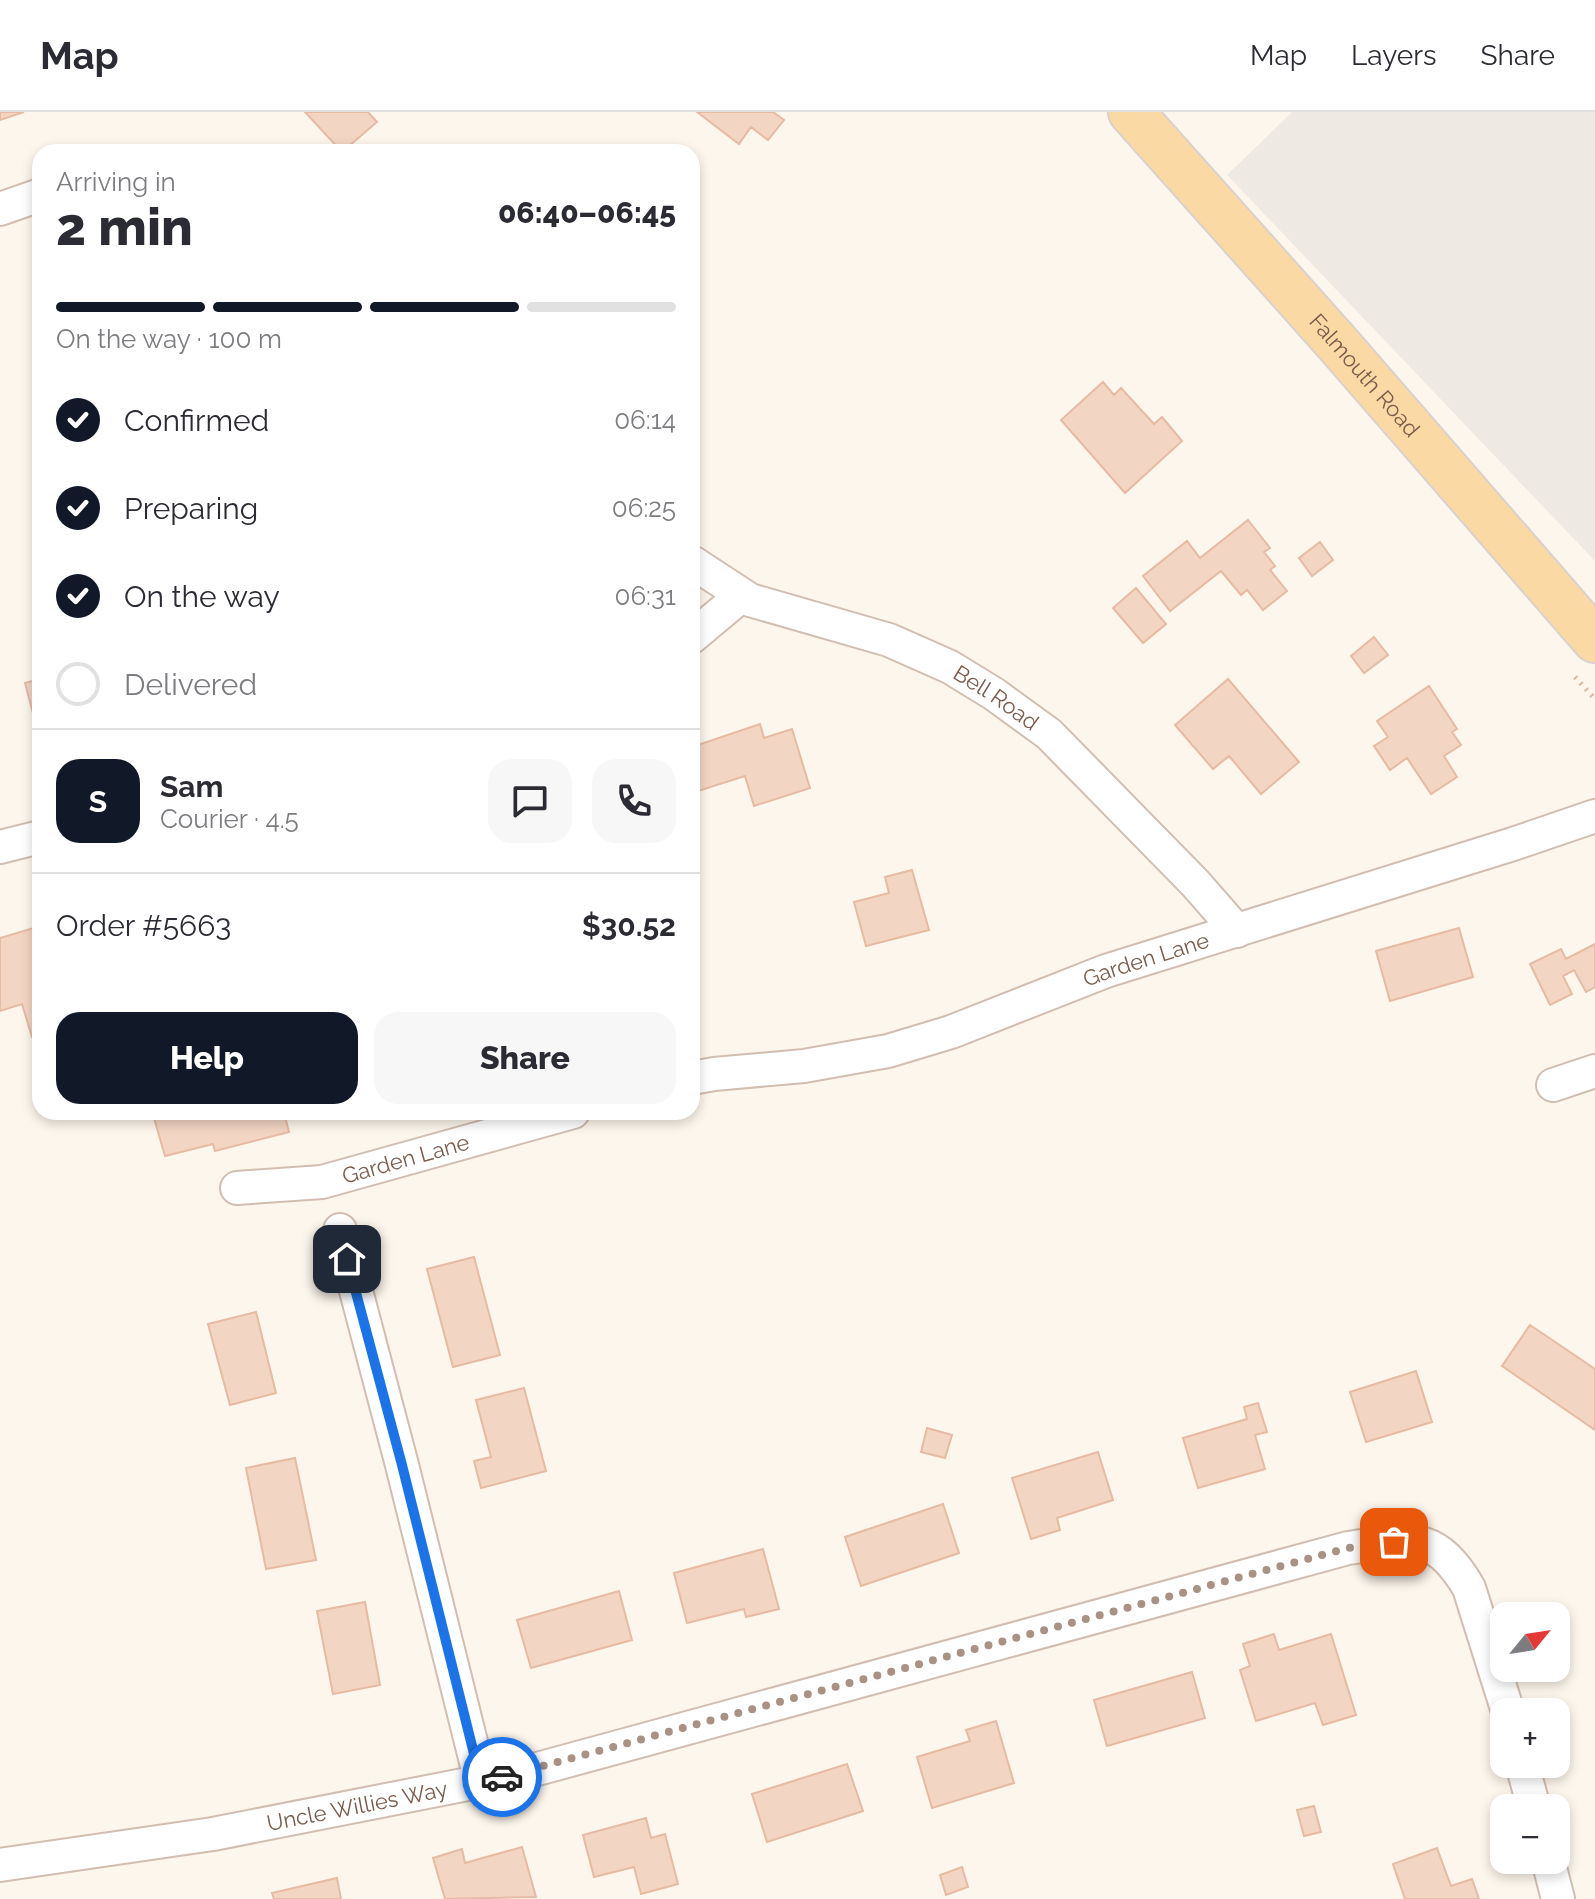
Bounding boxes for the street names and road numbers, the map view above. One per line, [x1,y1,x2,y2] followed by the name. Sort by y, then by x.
[1304,308,1425,442] street label: Falmouth Road
[949,659,1044,735] street label: Bell Road
[1079,927,1212,992] street label: Garden Lane
[339,1129,472,1189] street label: Garden Lane
[264,1775,450,1836] street label: Uncle Willies Way

